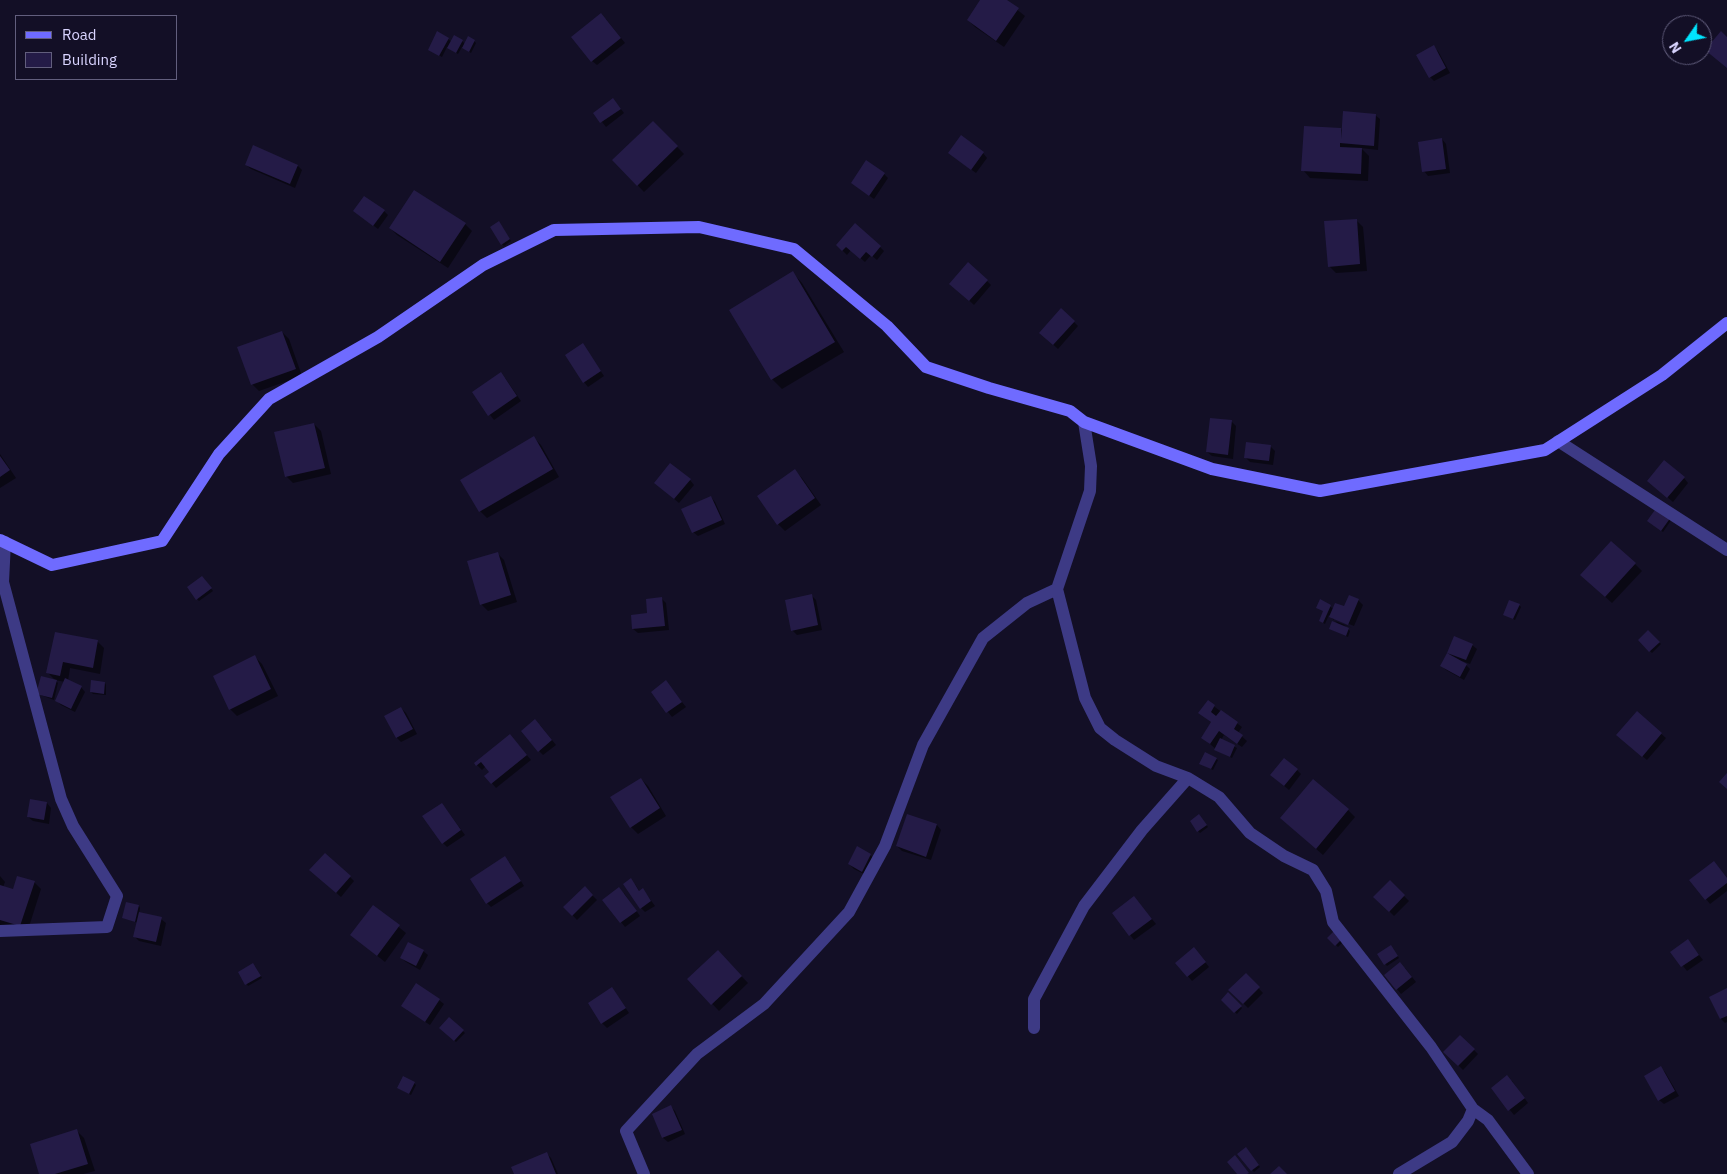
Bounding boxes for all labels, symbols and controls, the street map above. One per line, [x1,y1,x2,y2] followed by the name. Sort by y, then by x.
[15,15,178,80] legend
[1662,15,1712,65] north arrow
[62,25,97,44] text: Road
[1665,38,1686,57] text: N
[62,50,117,69] text: Building

